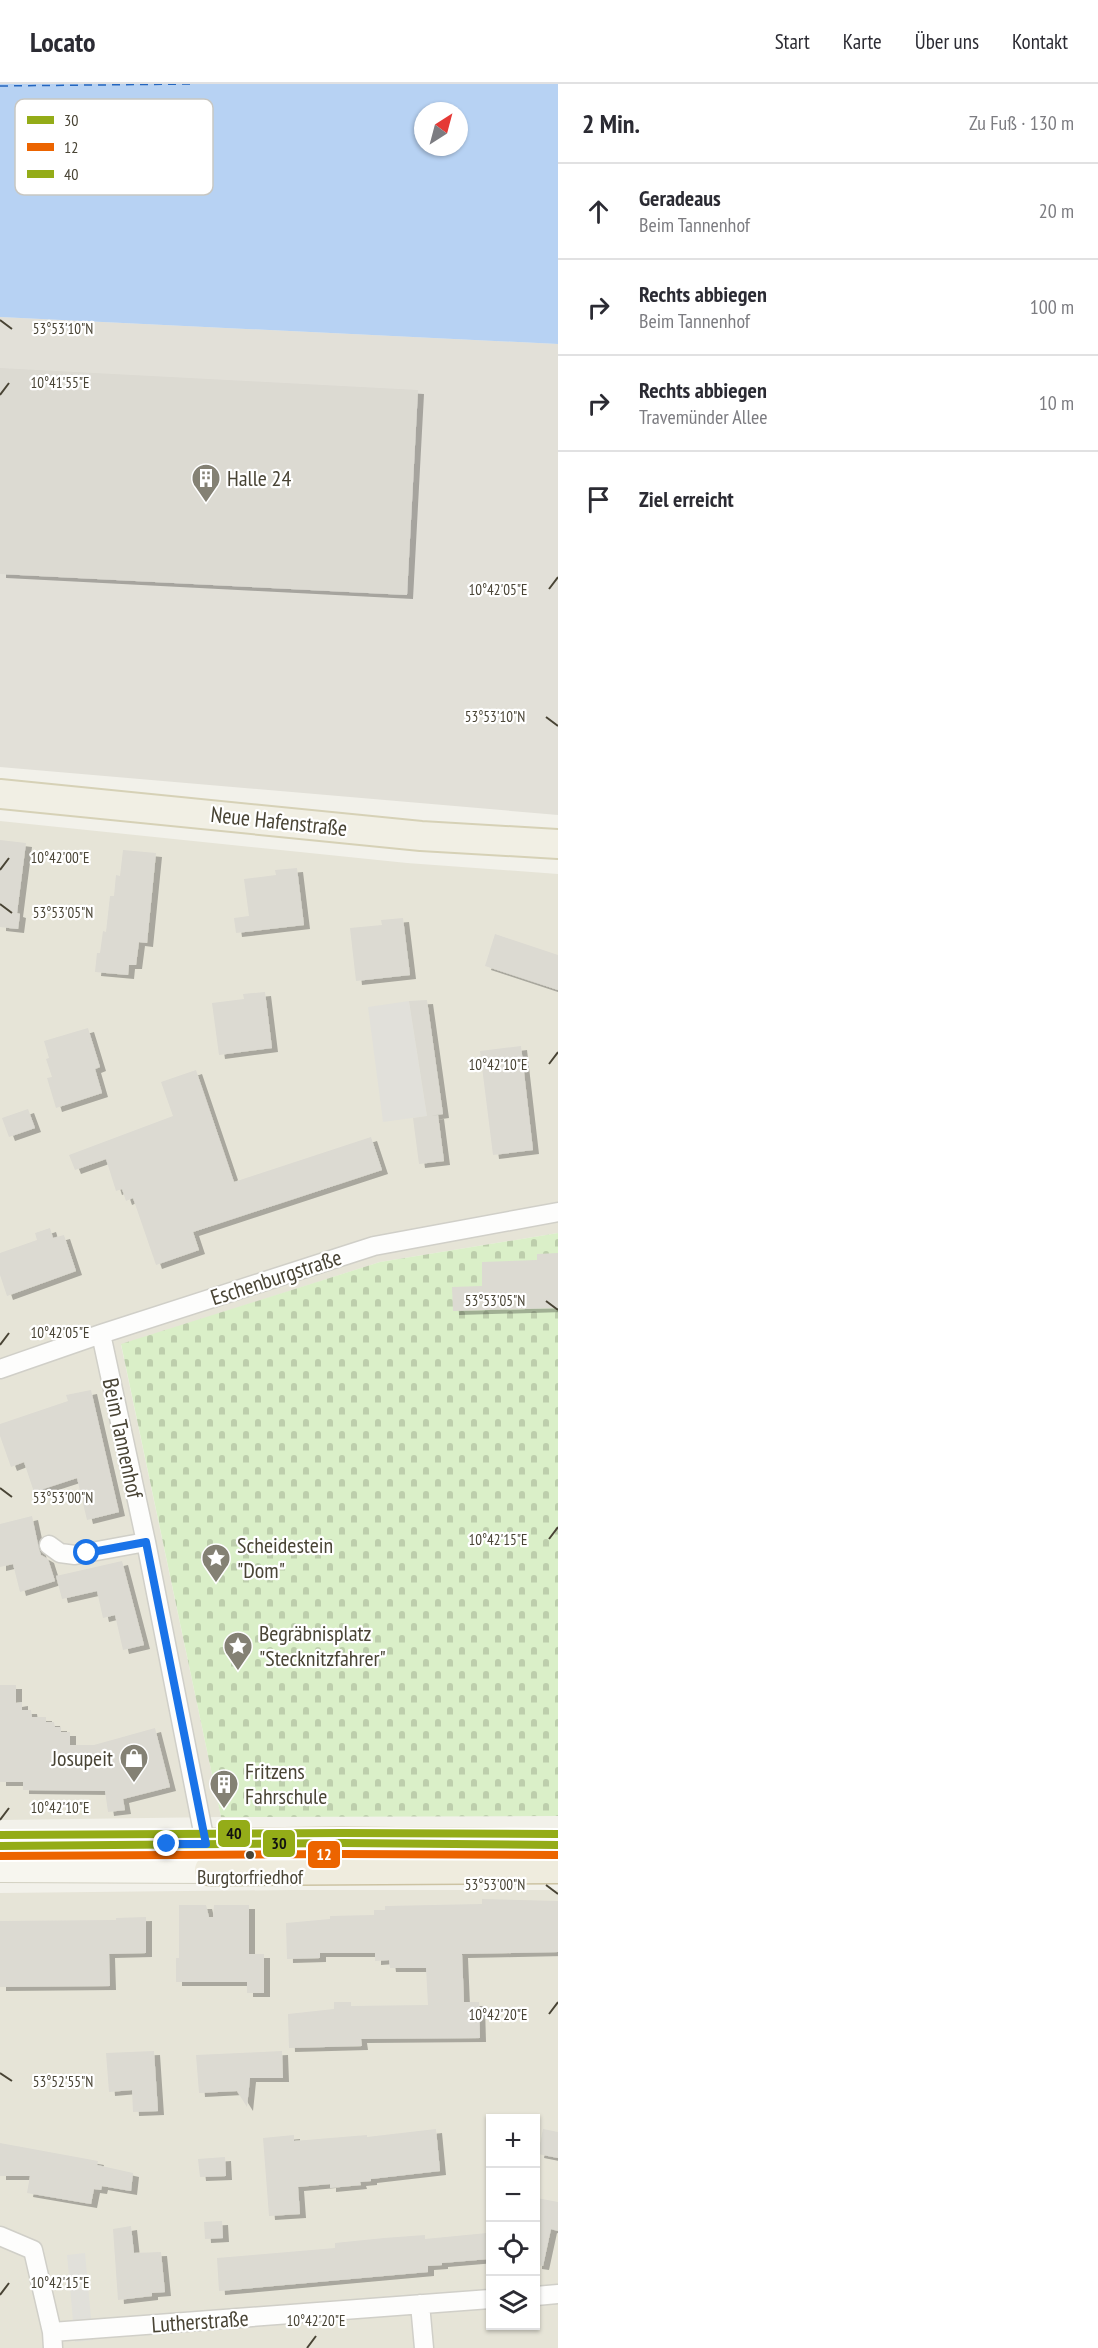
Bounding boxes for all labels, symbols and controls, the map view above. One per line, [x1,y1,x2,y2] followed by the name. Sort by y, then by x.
[30,23,96,60] text: Locato
[775,28,810,55] text: Start
[843,28,882,55] text: Karte
[915,28,979,55] text: Über uns
[1012,28,1068,55] text: Kontakt
[15,99,213,195] legend
[414,102,468,156] north arrow
[582,107,640,140] text: 2 Min.
[64,110,78,130] text: 30
[969,110,1074,136] text: Zu Fuß · 130 m
[64,137,78,157] text: 12
[64,164,78,184] text: 40
[639,184,721,212] text: Geradeaus
[582,195,615,228] icon: ahead
[1039,198,1074,224] text: 20 m
[639,212,750,238] text: Beim Tannenhof
[639,280,767,308] text: Rechts abbiegen
[582,291,615,324] icon: right
[1030,294,1074,320] text: 100 m
[639,308,750,334] text: Beim Tannenhof
[33,319,93,338] text: 53°53'10"N
[30,373,90,392] text: 10°41'55"E
[639,376,767,404] text: Rechts abbiegen
[582,387,615,420] icon: right
[1039,390,1074,416] text: 10 m
[639,404,767,430] text: Travemünder Allee
[190,462,222,504] building icon: Halle 24
[227,464,291,492] place label: Halle 24
[582,483,615,516] icon: arrive
[639,485,734,513] text: Ziel erreicht
[468,580,528,599] text: 10°42'05"E
[465,707,525,726] text: 53°53'10"N
[209,800,349,842] street label: Neue Hafenstraße
[30,848,90,867] text: 10°42'00"E
[33,903,93,922] text: 53°53'05"N
[468,1055,528,1074] text: 10°42'10"E
[207,1243,345,1311] street label: Eschenburgstraße
[465,1291,525,1310] text: 53°53'05"N
[30,1323,90,1342] text: 10°42'05"E
[97,1375,150,1502] street label: Beim Tannenhof
[33,1488,93,1507] text: 53°53'00"N
[468,1530,528,1549] text: 10°42'15"E
[237,1531,333,1584] place label: Scheidestein "Dom"
[73,1539,99,1565] route start
[200,1542,232,1584] place icon: Scheidestein "Dom"
[259,1619,386,1672] place label: Begräbnisplatz "Stecknitzfahrer"
[222,1630,254,1672] place icon: Begräbnisplatz "Stecknitzfahrer"
[118,1742,150,1784] shop icon: Josupeit
[51,1744,113,1772] place label: Josupeit
[245,1757,327,1810] place label: Fritzens Fahrschule
[208,1768,240,1810] building icon: Fritzens Fahrschule
[30,1798,90,1817] text: 10°42'10"E
[217,1819,251,1848] line badge: 40
[226,1823,242,1843] text: 40
[262,1829,296,1858] line badge: 30
[153,1830,179,1856] route end
[271,1833,287,1853] text: 30
[307,1840,341,1869] line badge: 12
[316,1844,332,1864] text: 12
[244,1849,256,1861] marker: Burgtorfriedhof
[197,1864,304,1890] place label: Burgtorfriedhof
[465,1875,525,1894] text: 53°53'00"N
[468,2005,528,2024] text: 10°42'20"E
[33,2072,93,2091] text: 53°52'55"N
[486,2114,540,2330] map controls
[486,2114,540,2168] button: +
[486,2168,540,2222] button: −
[486,2222,540,2276] button: locate
[30,2273,90,2292] text: 10°42'15"E
[486,2276,540,2330] button: layers
[150,2304,250,2338] street label: Lutherstraße
[286,2311,346,2330] text: 10°42'20"E

